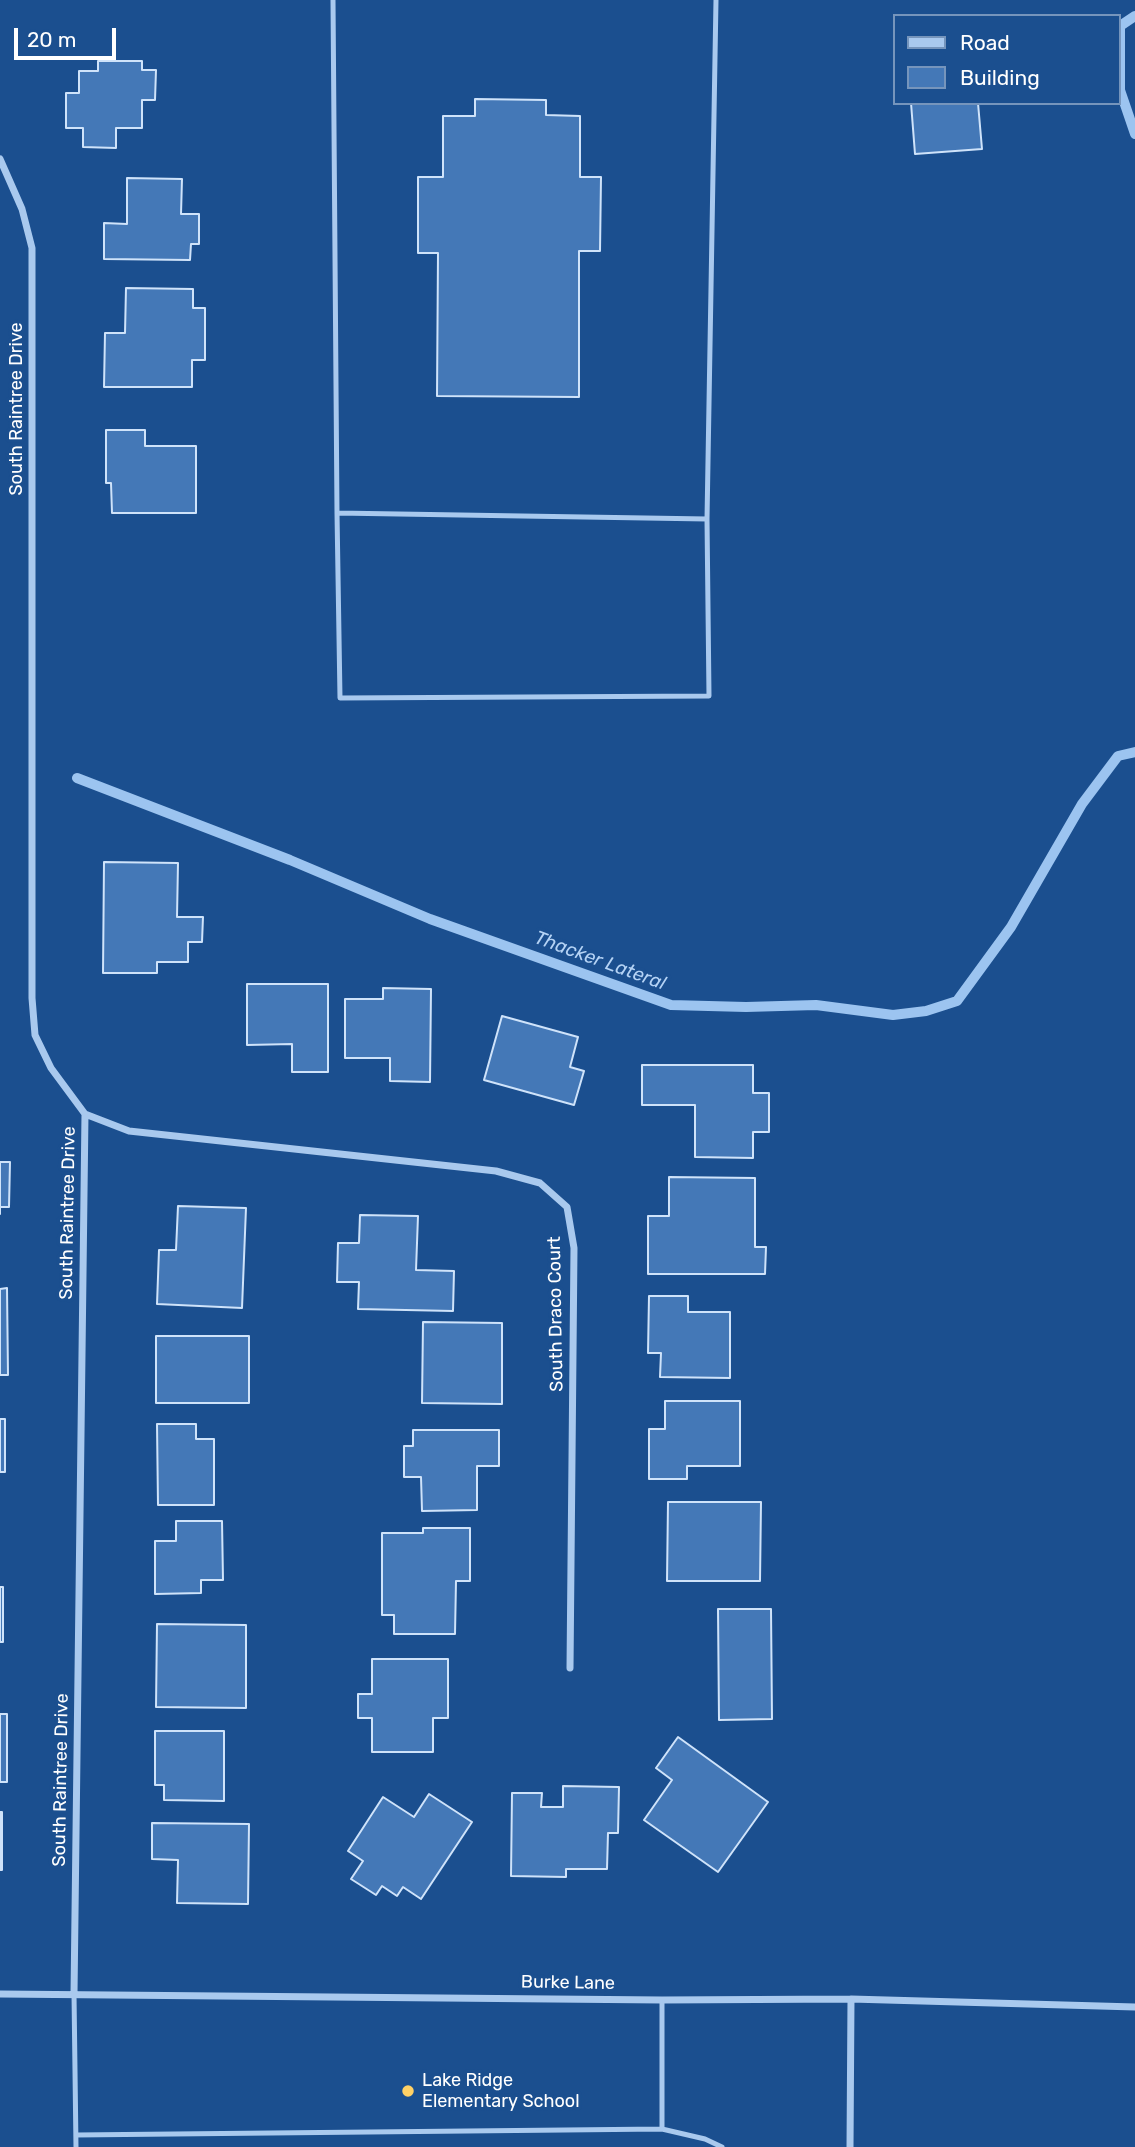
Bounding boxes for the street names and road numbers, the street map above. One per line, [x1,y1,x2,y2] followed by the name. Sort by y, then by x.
[6,322,28,496] street label: South Raintree Drive
[56,1126,80,1300] street label: South Raintree Drive
[544,1236,568,1392] street label: South Draco Court
[49,1693,73,1867] street label: South Raintree Drive
[521,1971,615,1995] street label: Burke Lane

